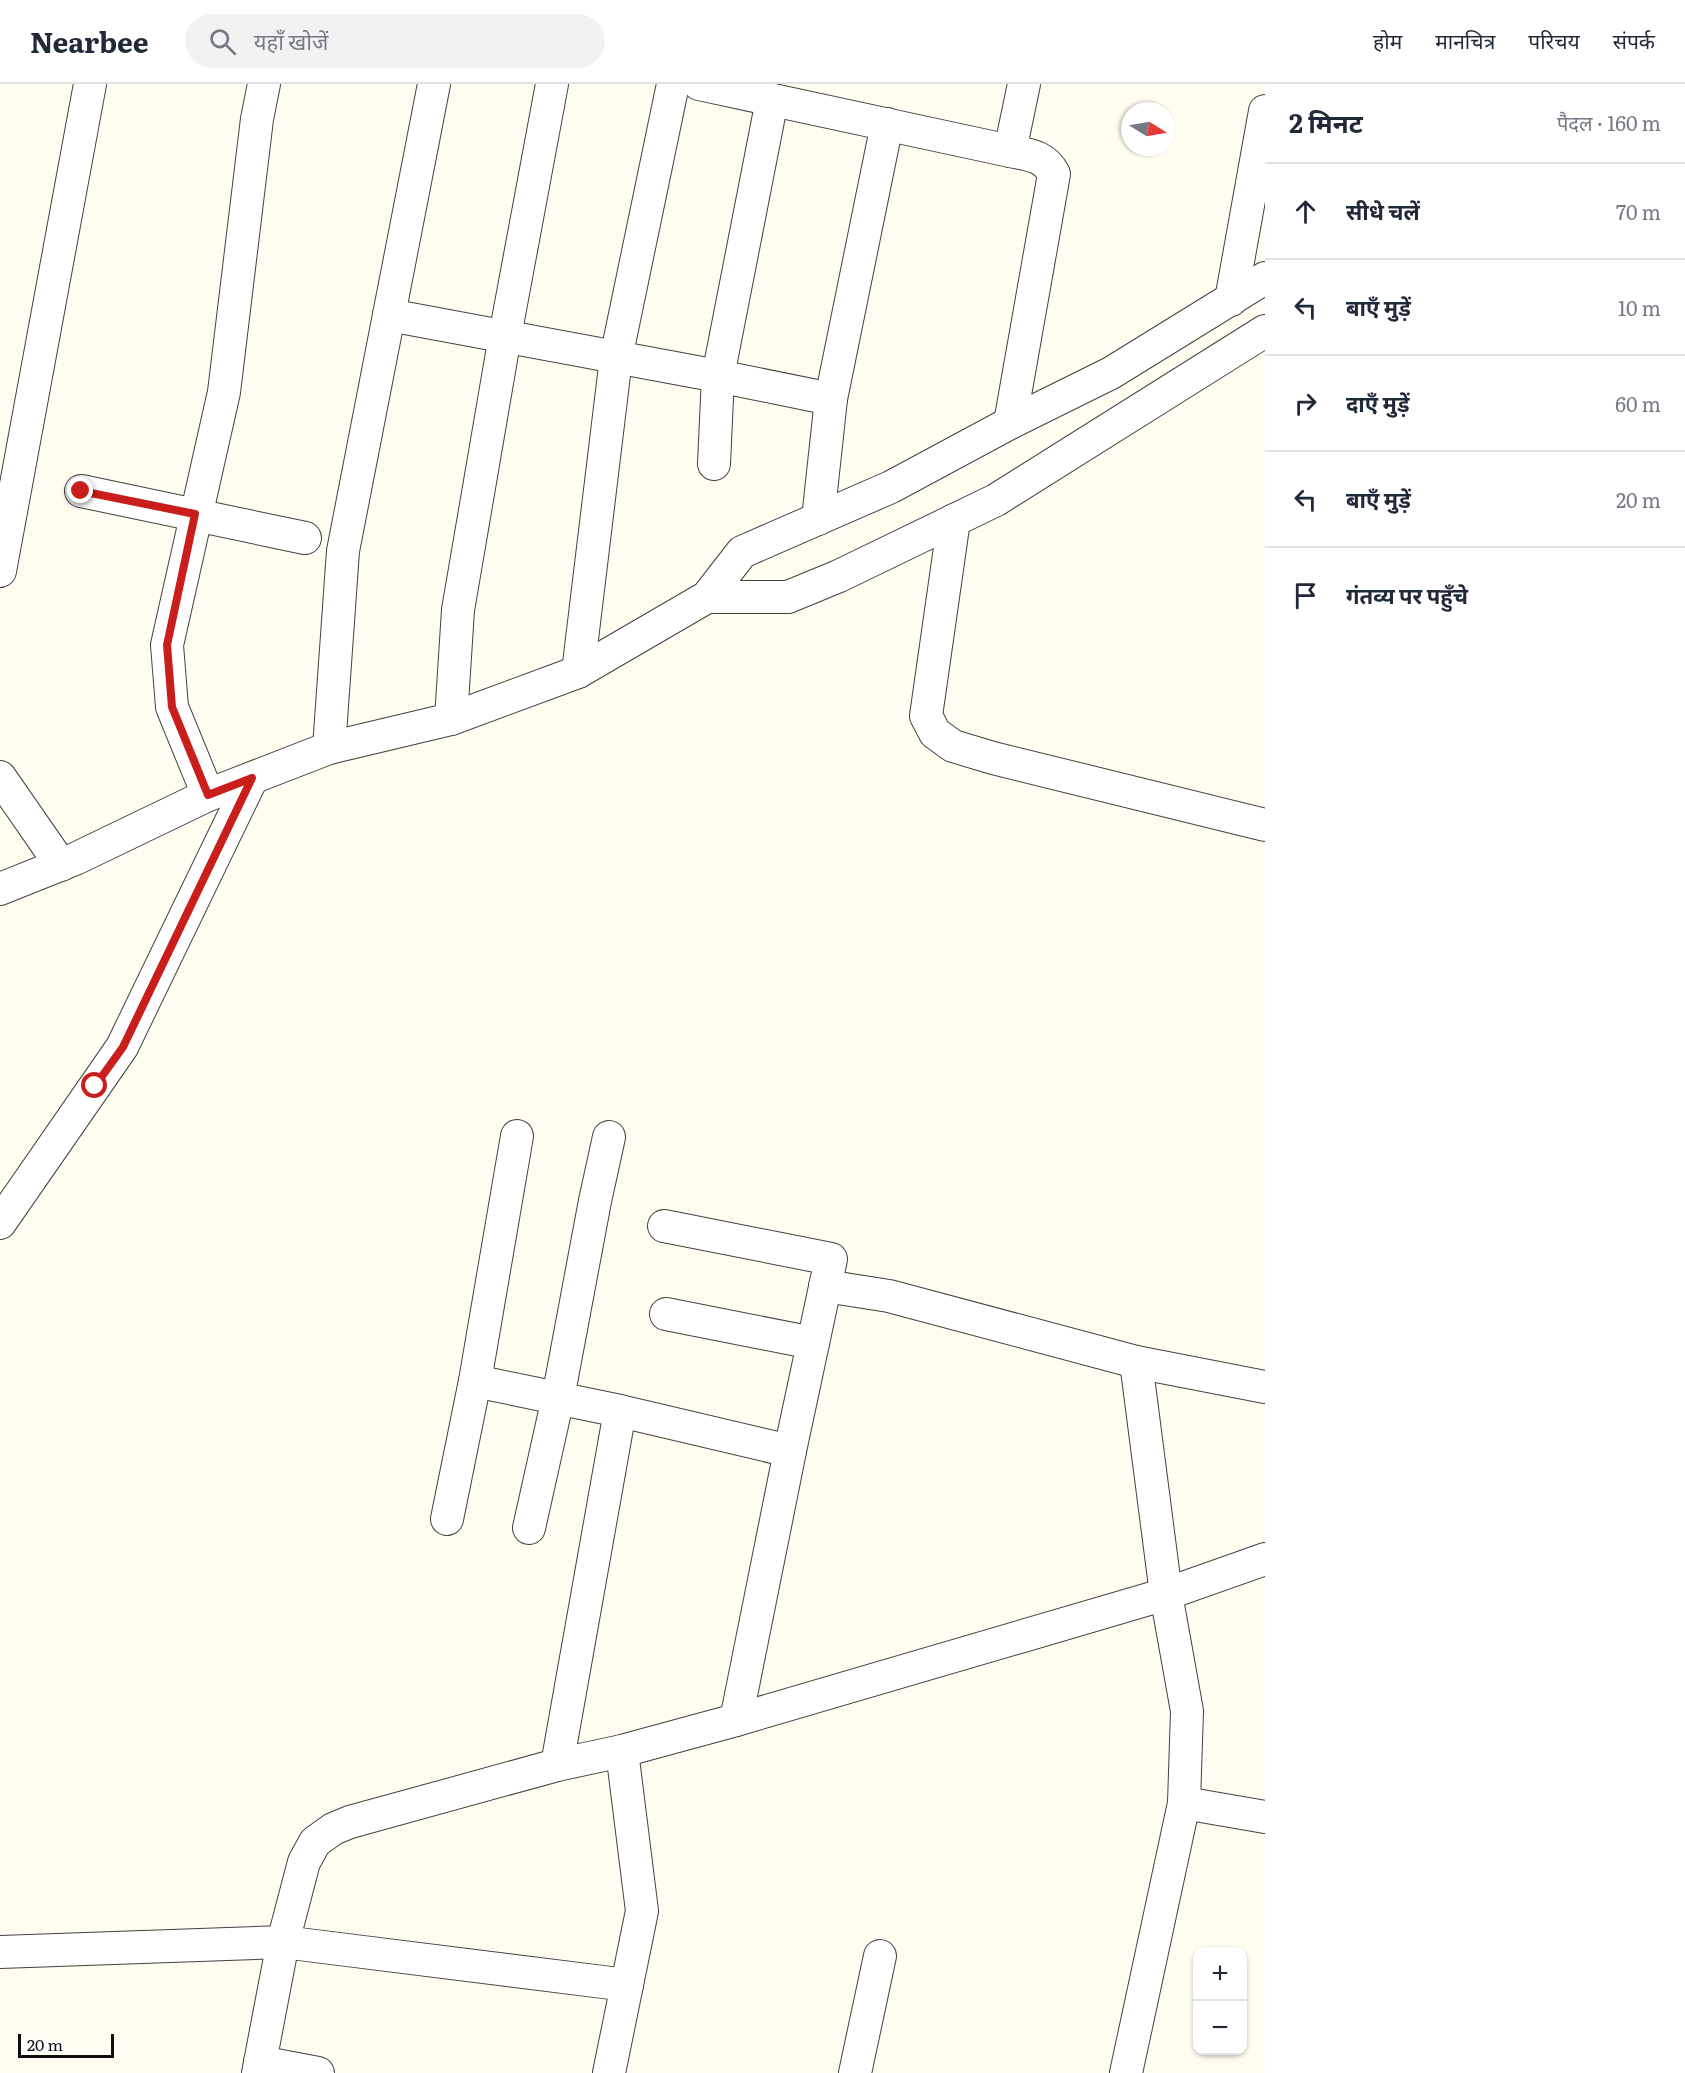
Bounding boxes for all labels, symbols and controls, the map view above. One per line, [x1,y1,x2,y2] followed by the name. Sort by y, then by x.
[185,14,605,68] search box
[30,20,149,62] text: Nearbee
[254,24,328,57] text: यहाँ खोजें
[1373,24,1402,55] text: होम
[1435,24,1495,55] text: मानचित्र
[1528,24,1580,55] text: परिचय
[1613,24,1655,55] text: संपर्क
[206,25,239,58] icon: search
[1121,102,1175,156] north arrow
[1289,102,1363,141] text: 2 मिनट
[1557,107,1661,137] text: पैदल · 160 m
[1346,194,1420,227] text: सीधे चलें
[1289,195,1322,228] icon: ahead
[1616,196,1661,226] text: 70 m
[1346,290,1411,323] text: बाएँ मुड़ें
[1289,291,1322,324] icon: left
[1618,292,1661,322] text: 10 m
[1346,386,1409,419] text: दाएँ मुड़ें
[1289,387,1322,420] icon: right
[1615,388,1661,418] text: 60 m
[67,477,93,503] route end
[1346,482,1411,515] text: बाएँ मुड़ें
[1289,483,1322,516] icon: left
[1616,484,1661,514] text: 20 m
[1346,578,1468,611] text: गंतव्य पर पहुँचे
[1289,579,1322,612] icon: arrive
[81,1072,107,1098] route start
[1193,1947,1247,2055] map controls
[1193,1947,1247,2001] button: +
[1193,2001,1247,2055] button: −
[18,2031,114,2058] scale bar
[27,2032,63,2056] text: 20 m

